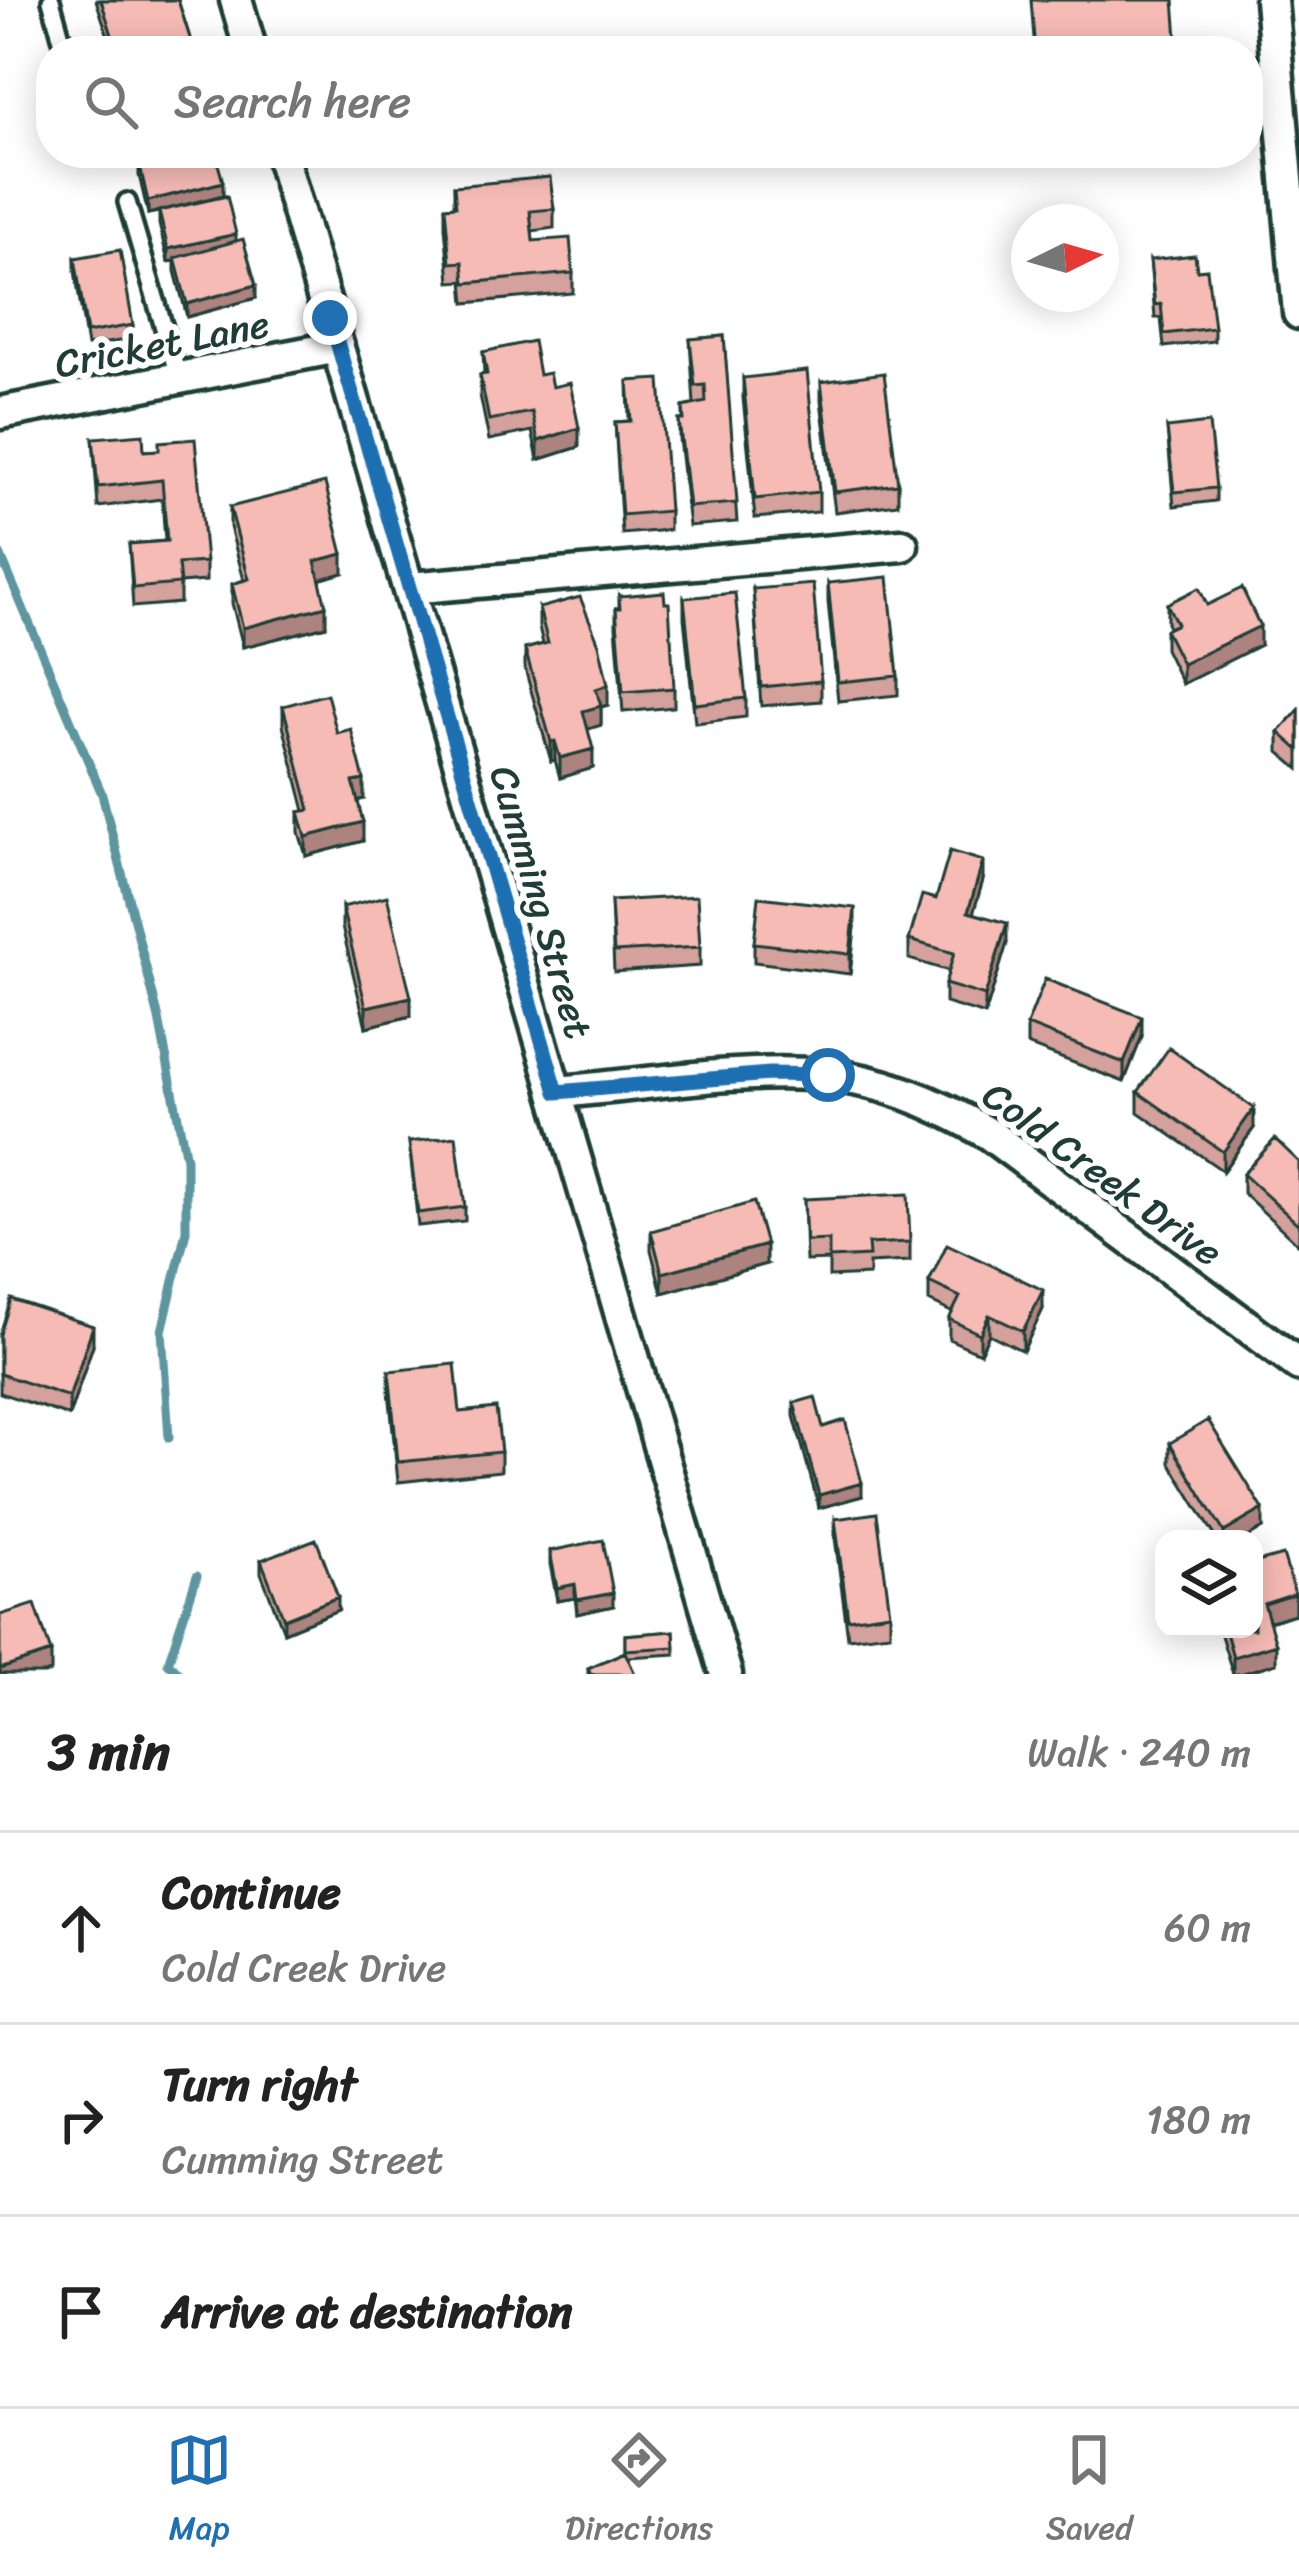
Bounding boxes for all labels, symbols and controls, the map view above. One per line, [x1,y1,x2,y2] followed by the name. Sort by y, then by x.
[36,36,1263,168] search box
[174,62,411,142] text: Search here
[78,69,144,135] icon: search
[1011,204,1119,312] north arrow
[49,289,275,398] street label: Cricket Lane
[303,291,357,345] route end
[470,757,613,1047] street label: Cumming Street
[801,1048,855,1102] route start
[967,1062,1238,1285] street label: Cold Creek Drive
[1155,1530,1263,1638] map controls
[1155,1530,1263,1638] button: layers
[48,1707,170,1797] text: 3 min
[1027,1718,1251,1787] text: Walk · 240 m
[162,1853,341,1933] text: Continue
[1164,1893,1251,1962] text: 60 m
[48,1895,114,1961] icon: ahead
[162,1933,446,2002] text: Cold Creek Drive
[162,2045,357,2125] text: Turn right
[1146,2085,1251,2154] text: 180 m
[48,2087,114,2153] icon: right
[162,2125,444,2194] text: Cumming Street
[162,2272,572,2352] text: Arrive at destination
[48,2279,114,2345] icon: arrive
[166,2427,232,2557] tab: Map
[565,2427,713,2557] tab: Directions
[1046,2427,1133,2557] tab: Saved

